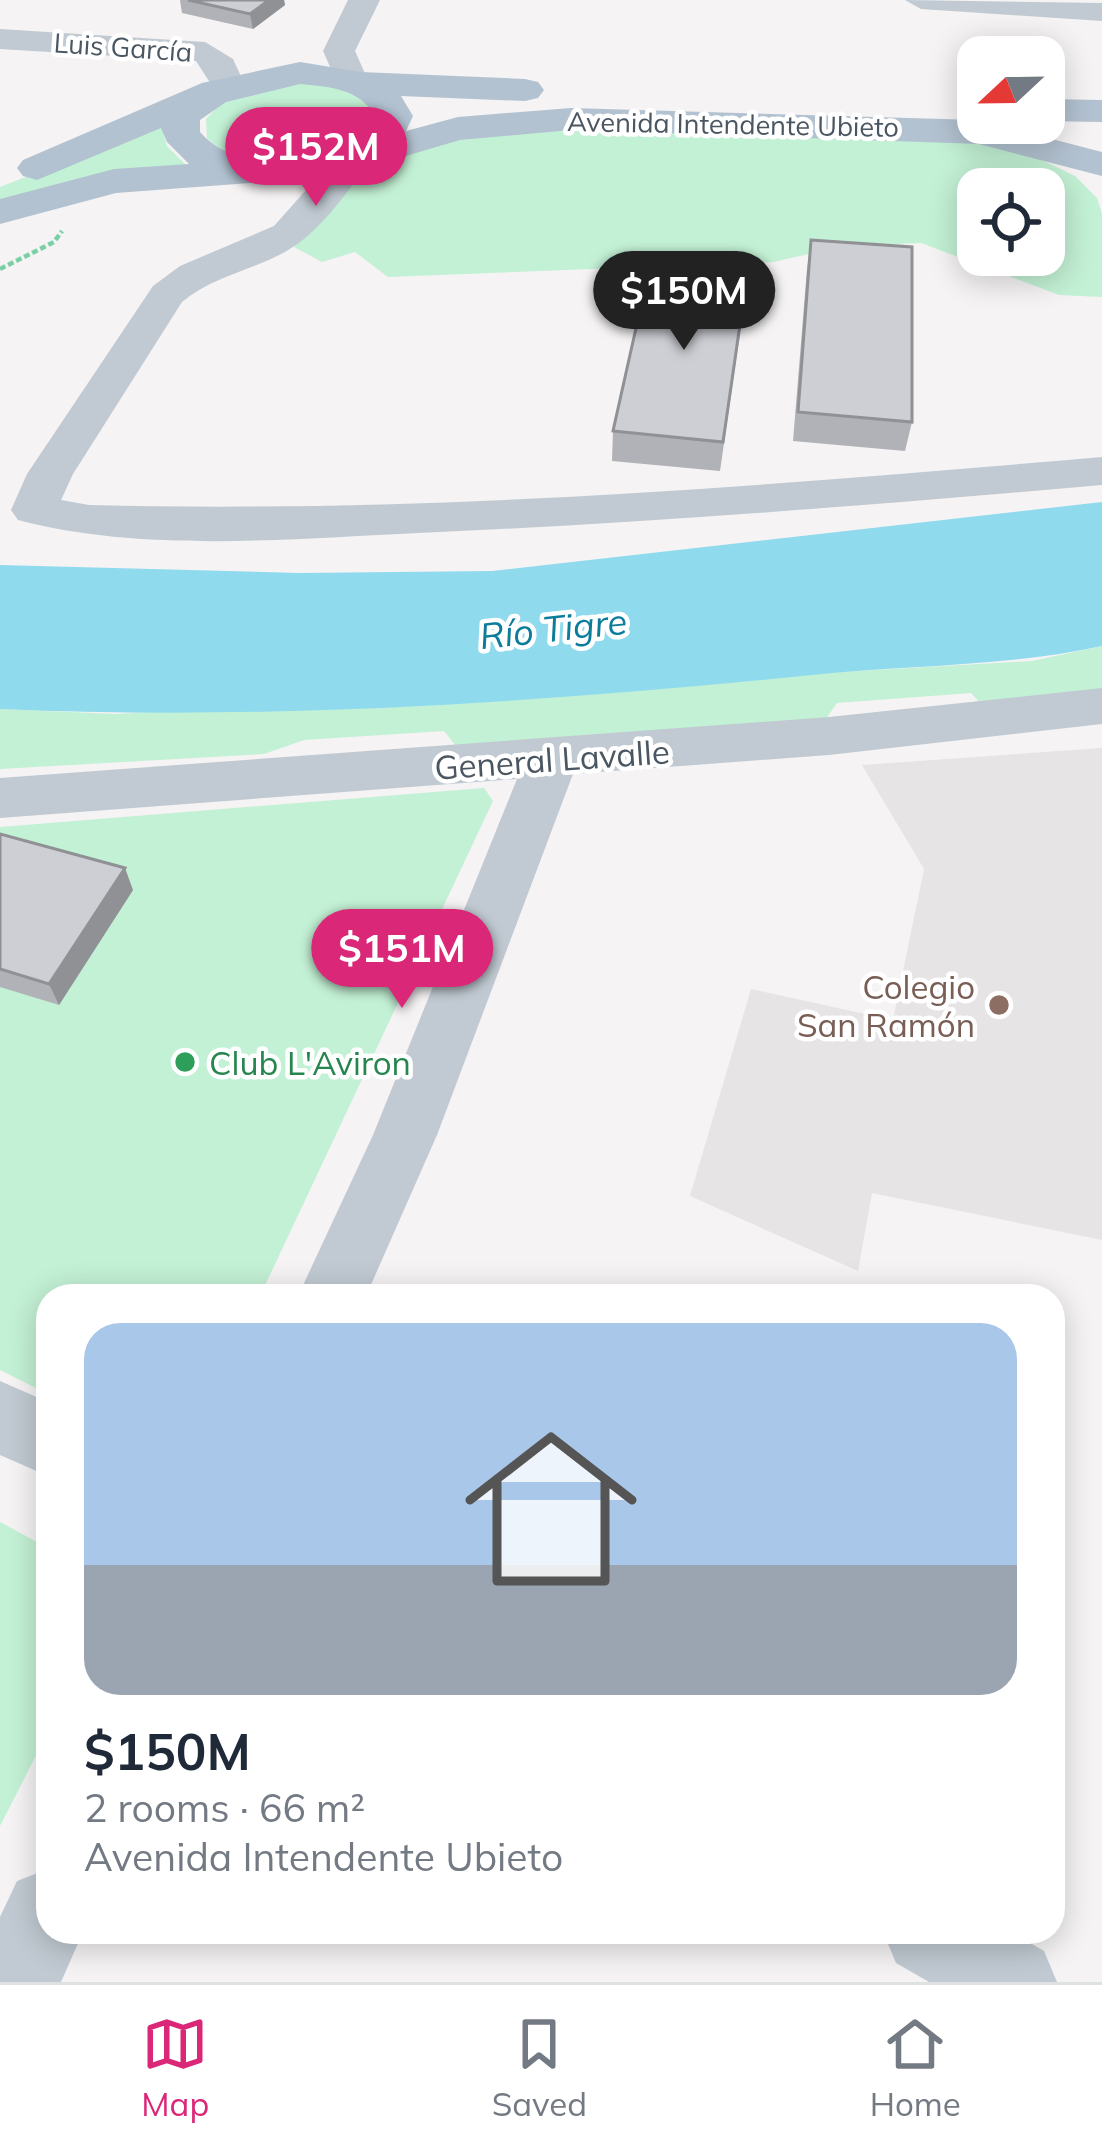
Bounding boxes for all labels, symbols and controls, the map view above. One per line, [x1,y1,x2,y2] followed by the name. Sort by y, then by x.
[53,25,193,69] street label: Luis García
[957,36,1065,144] north arrow
[957,36,1065,276] map controls
[567,104,899,144] street label: Avenida Intendente Ubieto
[232,107,400,209] pin: $152M
[252,121,380,170] text: $152M
[957,168,1065,276] button: locate
[600,251,768,353] pin: $150M
[620,265,748,314] text: $150M
[477,598,629,658] water label: Río Tigre
[433,730,671,788] street label: General Lavalle
[318,909,486,1011] pin: $151M
[338,923,466,972] text: $151M
[797,966,975,1045] place label: Colegio San Ramón
[986,992,1012,1018] marker: Colegio San Ramón
[209,1042,411,1083] place label: Club L'Aviron
[172,1049,198,1075] marker: Club L'Aviron
[443,1401,659,1617] icon: home
[84,1719,251,1783] text: $150M
[84,1783,365,1832] text: 2 rooms · 66 m²
[84,1832,563,1881] text: Avenida Intendente Ubieto
[141,2011,209,2124] tab: Map
[492,2011,587,2124] tab: Saved
[870,2011,961,2124] tab: Home

